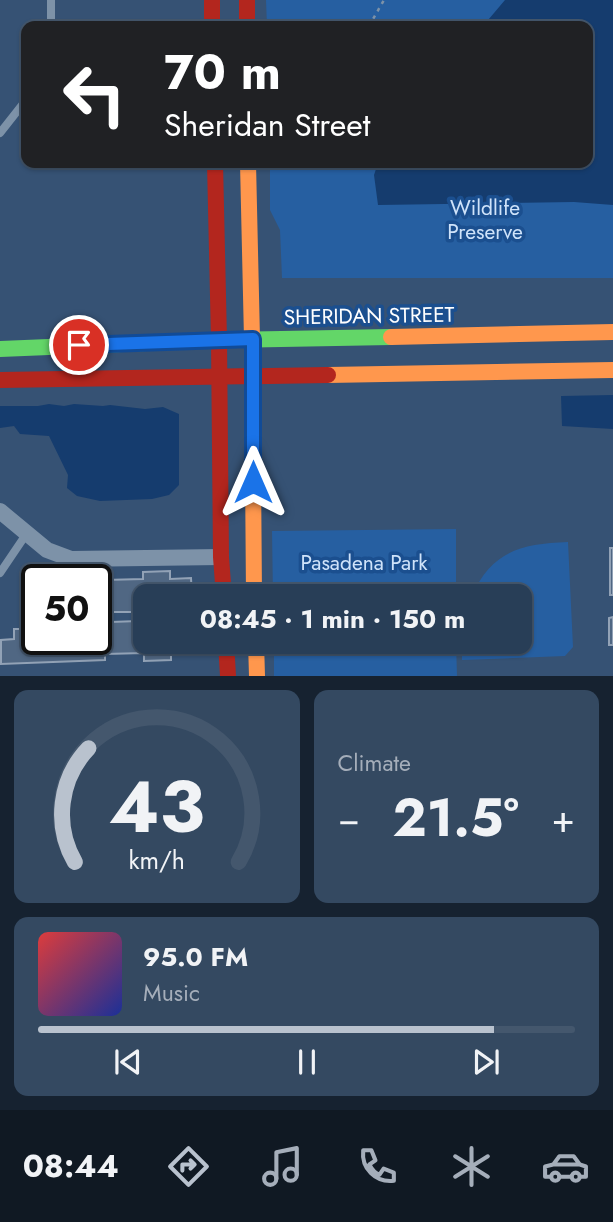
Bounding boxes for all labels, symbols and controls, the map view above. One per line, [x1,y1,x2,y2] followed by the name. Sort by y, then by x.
[164,37,281,107] text: 70 m
[49,49,140,140] icon: left
[164,102,371,148] text: Sheridan Street
[447,193,523,247] park label: Wildlife Preserve
[283,300,455,332] street label: SHERIDAN STREET
[49,315,109,375] pin
[60,326,98,364] icon: arrive
[216,445,290,519] position arrow
[300,548,428,578] park label: Pasadena Park
[21,564,112,655] speed limit sign: 50
[200,600,465,638] text: 08:45 · 1 min · 150 m
[338,746,411,780] text: Climate
[109,755,205,860] text: 43
[393,780,519,856] text: 21.5°
[338,791,360,846] text: −
[552,791,575,846] text: +
[128,842,185,878] text: km/h
[143,938,248,976] text: 95.0 FM
[143,976,200,1010] text: Music
[109,1043,147,1081] icon: previous
[288,1043,326,1081] icon: pause
[467,1043,505,1081] icon: next
[164,1142,213,1191] icon: directions
[258,1142,307,1191] icon: music
[353,1142,402,1191] icon: phone
[447,1142,496,1191] icon: climate
[541,1142,590,1191] icon: car
[23,1143,119,1189] text: 08:44

